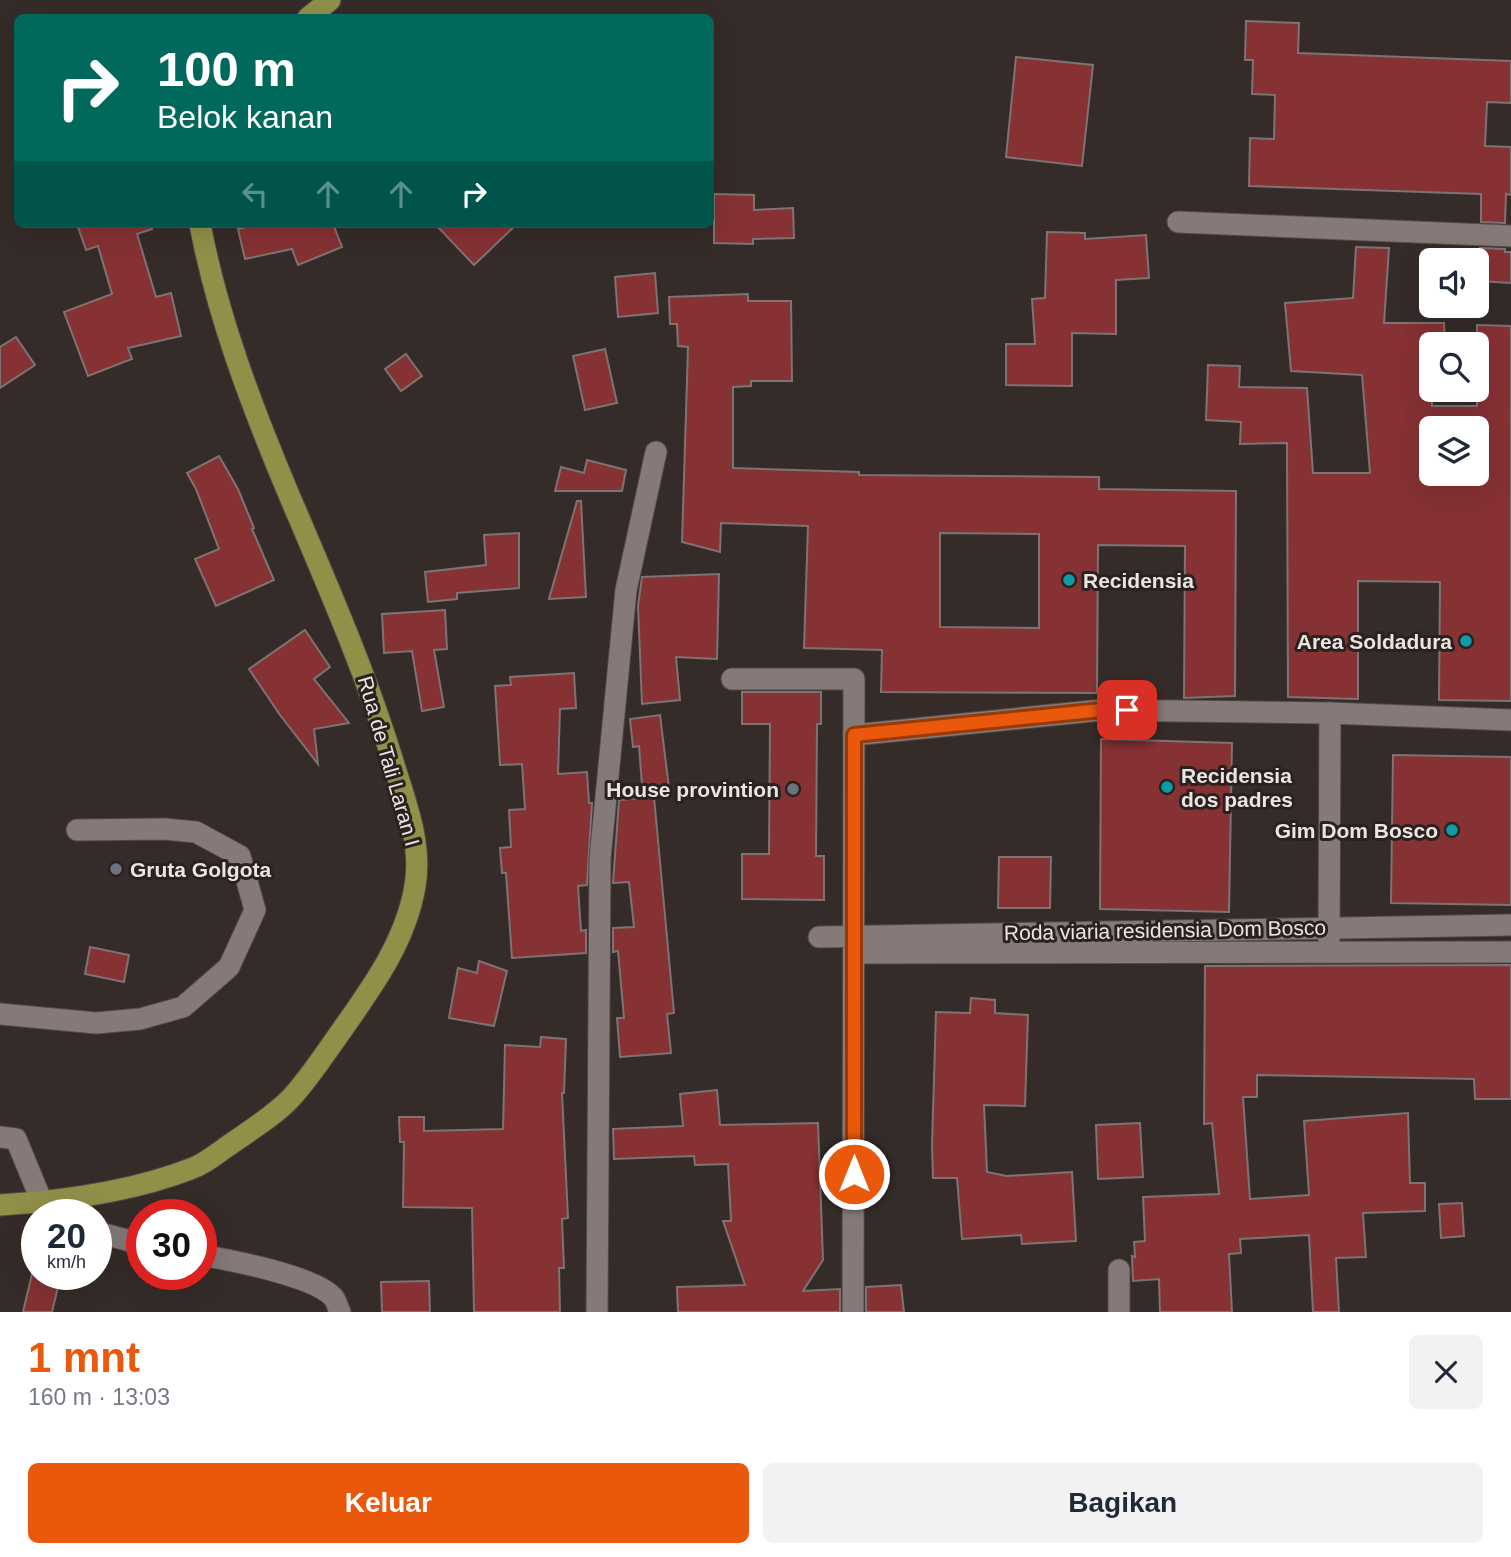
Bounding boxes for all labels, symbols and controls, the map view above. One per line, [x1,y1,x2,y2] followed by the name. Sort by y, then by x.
[42,42,133,133] icon: right
[157,42,296,96] text: 100 m
[157,99,333,135] text: Belok kanan
[236,175,274,213] icon: left
[309,175,347,213] icon: ahead
[382,175,420,213] icon: ahead
[455,175,493,213] icon: right
[1419,248,1489,486] map controls
[1419,248,1489,318] button: sound
[1419,332,1489,402] button: search
[1419,416,1489,486] button: layers
[1083,569,1194,592] place label: Recidensia
[1061,572,1077,588] marker: Recidensia
[1297,630,1452,653] place label: Area Soldadura
[1458,633,1474,649] marker: Area Soldadura
[354,673,424,849] street label: Rua de Tali Laran I
[1097,680,1157,740] pin
[1108,691,1146,729] icon: arrive
[1181,764,1293,811] place label: Recidensia dos padres
[606,778,779,801] place label: House provintion
[1159,779,1175,795] marker: Recidensia dos padres
[785,781,801,797] marker: House provintion
[1275,819,1438,842] place label: Gim Dom Bosco
[1444,822,1460,838] marker: Gim Dom Bosco
[130,858,271,881] place label: Gruta Golgota
[108,861,124,877] marker: Gruta Golgota
[1004,916,1326,944] street label: Roda viaria residensia Dom Bosco
[817,1137,891,1211] position arrow
[126,1199,217,1290] speed limit sign: 30
[47,1216,86,1255] text: 20
[47,1252,86,1272] text: km/h
[28,1334,140,1381] text: 1 mnt
[1409,1335,1483,1409] button: close
[28,1384,170,1410] text: 160 m · 13:03
[28,1463,749,1543] button: Keluar
[763,1463,1483,1543] button: Bagikan

